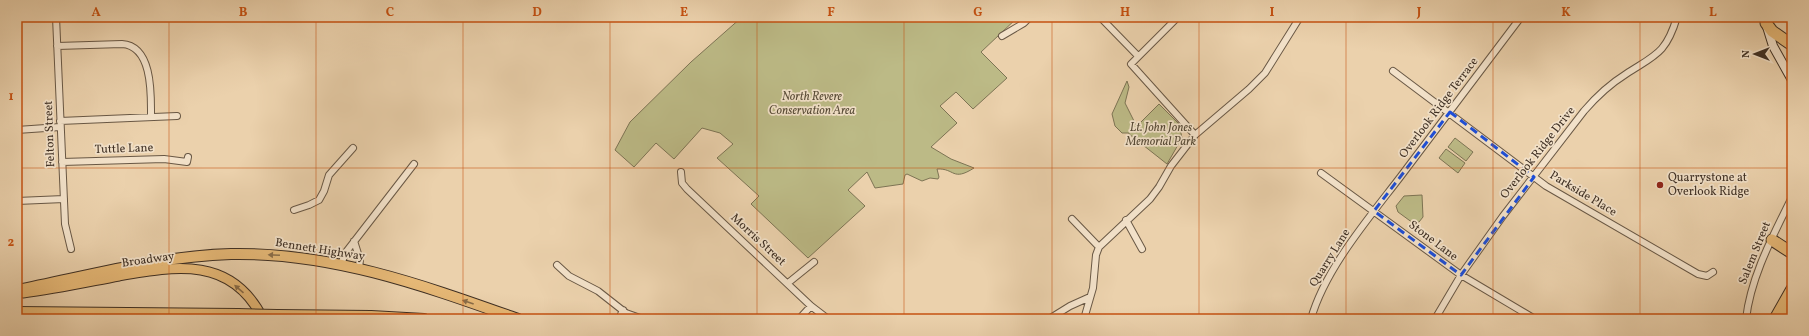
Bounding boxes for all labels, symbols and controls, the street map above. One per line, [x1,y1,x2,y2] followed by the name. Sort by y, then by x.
[91,4,101,22] text: A
[239,4,248,22] text: B
[386,4,394,22] text: C
[532,4,542,22] text: D
[680,4,688,22] text: E
[827,4,835,22] text: F
[973,4,983,22] text: G
[1120,4,1130,22] text: H
[1270,4,1275,22] text: I
[1416,4,1422,22] text: J
[1561,4,1571,22] text: K
[1709,4,1717,22] text: L
[1735,34,1775,74] north arrow
[1739,50,1754,58] text: N
[1396,54,1482,162] street label: Overlook Ridge Terrace
[8,88,14,106] text: 1
[769,89,856,119] park label: North Revere Conservation Area
[41,100,59,168] street label: Felton Street
[1497,103,1579,202] street label: Overlook Ridge Drive
[1125,120,1197,150] park label: Lt. John Jones Memorial Park
[94,140,154,158] street label: Tuttle Lane
[1546,168,1620,221] street label: Parkside Place
[1668,170,1750,200] place label: Quarrystone at Overlook Ridge
[1655,180,1665,190] marker: Quarrystone at Overlook Ridge
[727,210,789,270] street label: Morris Street
[1405,217,1461,265] street label: Stone Lane
[1735,219,1775,287] street label: Salem Street
[1306,226,1354,290] street label: Quarry Lane
[8,234,15,252] text: 2
[274,235,367,265] street label: Bennett Highway
[121,248,176,272] street label: Broadway
[268,252,280,259] one-way arrow
[234,284,244,293] one-way arrow
[462,298,474,304] one-way arrow

